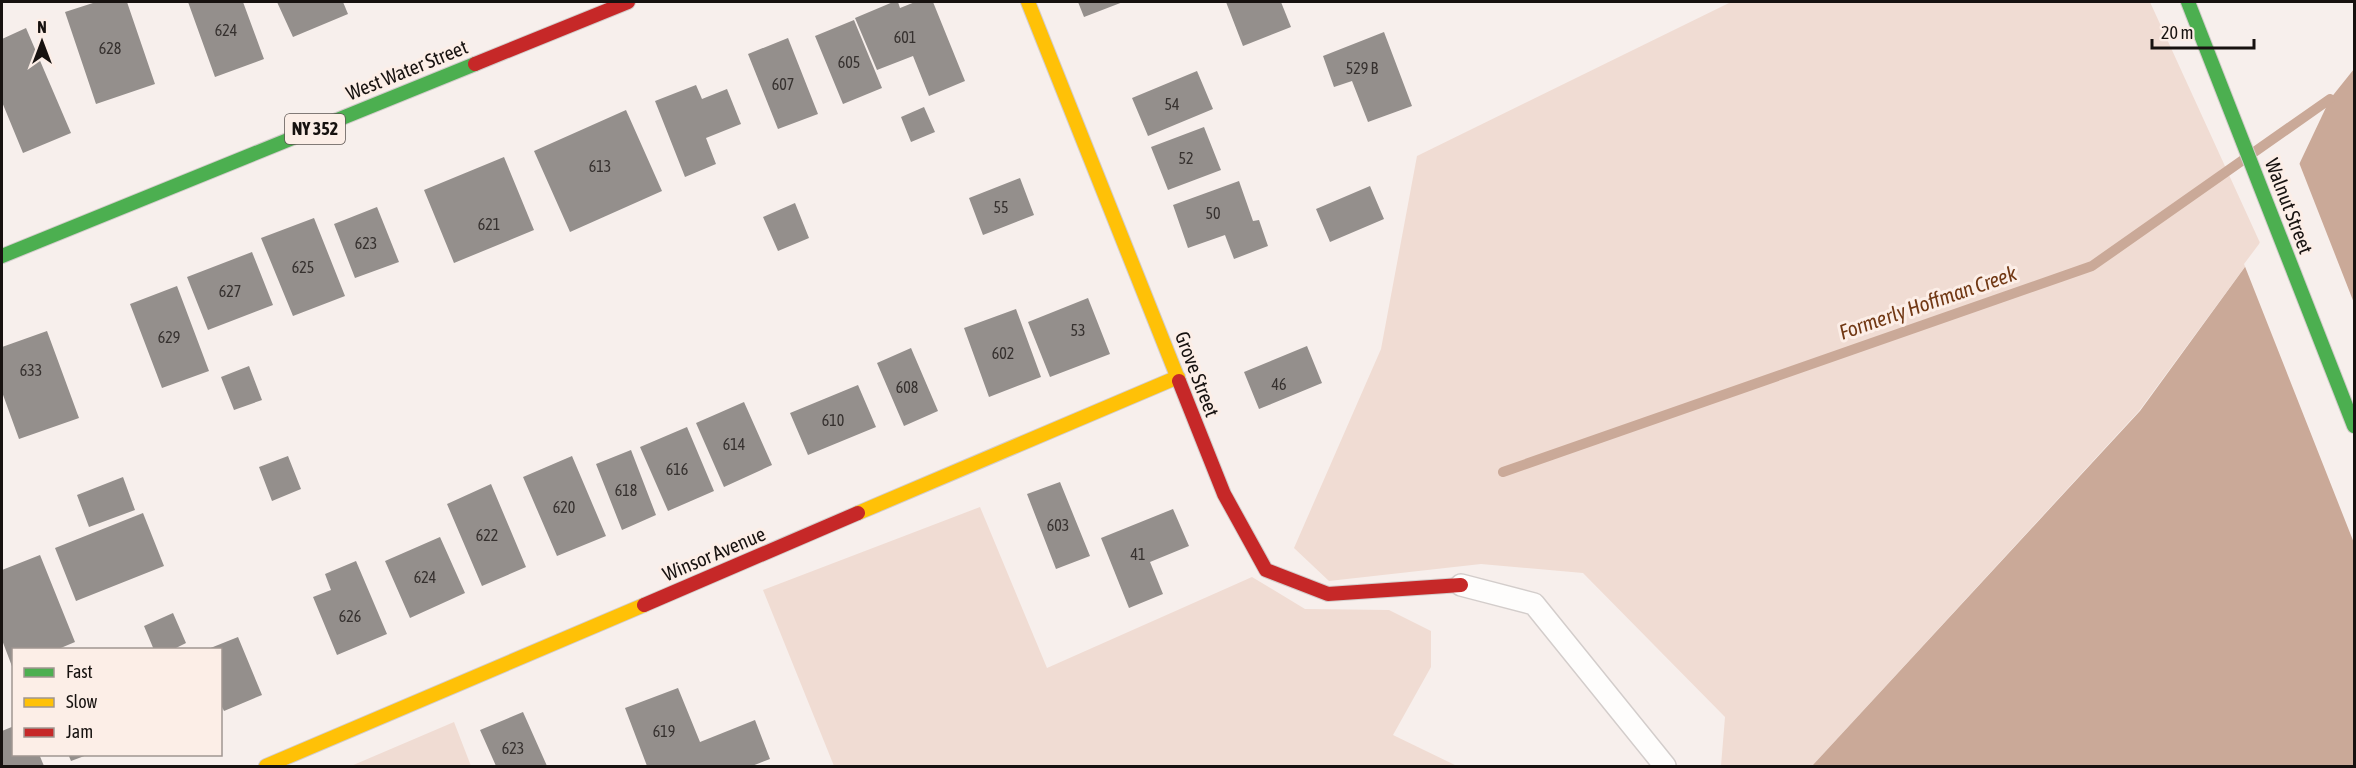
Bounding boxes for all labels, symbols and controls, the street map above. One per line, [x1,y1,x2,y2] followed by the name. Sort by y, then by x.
[12,12,72,72] north arrow
[2152,12,2254,50] scale bar
[37,18,47,36] text: N
[215,21,237,39] house number: 624
[2161,22,2193,43] text: 20 m
[894,28,916,46] house number: 601
[343,35,471,104] street label: West Water Street
[99,39,121,57] house number: 628
[838,53,860,71] house number: 605
[1346,59,1379,77] house number: 529 B
[772,75,794,93] house number: 607
[1164,95,1180,113] house number: 54
[285,114,345,144] road number: NY 352
[1178,149,1194,167] house number: 52
[2261,155,2318,257] street label: Walnut Street
[589,157,611,175] house number: 613
[993,198,1009,216] house number: 55
[1205,204,1221,222] house number: 50
[478,215,500,233] house number: 621
[355,234,377,252] house number: 623
[292,258,314,276] house number: 625
[1836,260,2020,344] water label: Formerly Hoffman Creek
[219,282,241,300] house number: 627
[1070,321,1086,339] house number: 53
[158,328,180,346] house number: 629
[1171,328,1224,420] street label: Grove Street
[992,344,1014,362] house number: 602
[20,361,42,379] house number: 633
[1271,375,1287,393] house number: 46
[896,378,918,396] house number: 608
[822,411,844,429] house number: 610
[723,435,745,453] house number: 614
[666,460,688,478] house number: 616
[615,481,637,499] house number: 618
[553,498,575,516] house number: 620
[1047,516,1069,534] house number: 603
[659,522,769,585] street label: Winsor Avenue
[476,526,498,544] house number: 622
[1130,545,1146,563] house number: 41
[414,568,436,586] house number: 624
[339,607,361,625] house number: 626
[12,648,222,756] legend
[66,661,93,682] text: Fast
[66,691,97,712] text: Slow
[66,721,93,742] text: Jam
[653,722,675,740] house number: 619
[502,739,524,757] house number: 623

